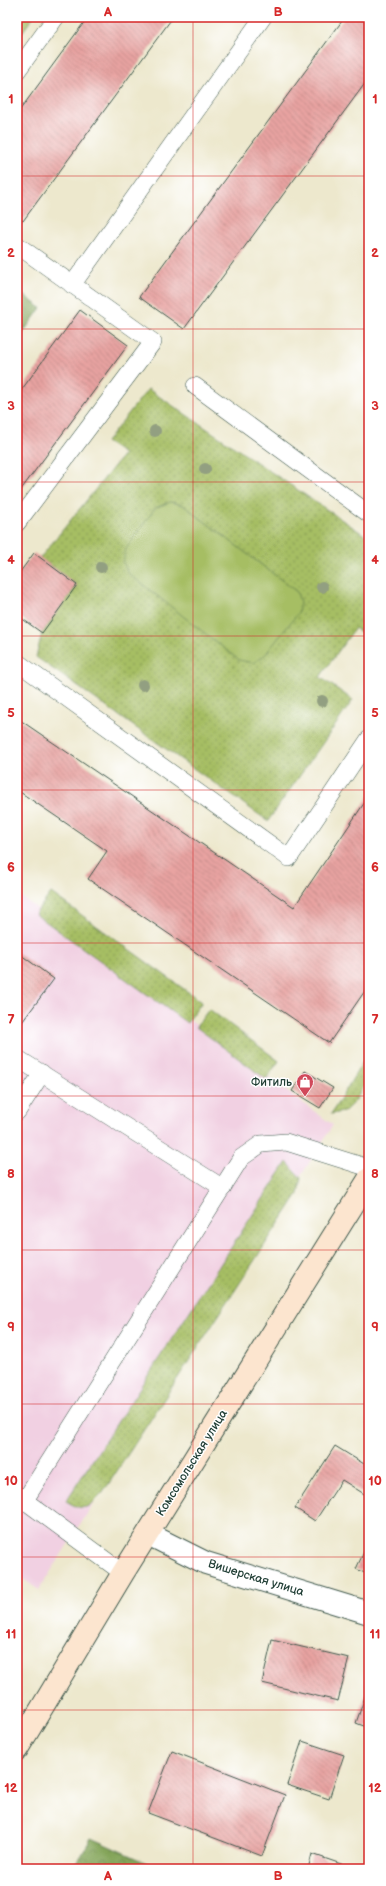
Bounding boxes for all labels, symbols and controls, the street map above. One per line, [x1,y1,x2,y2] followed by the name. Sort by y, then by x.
[103,4,112,20] text: A
[273,4,283,20] text: B
[8,91,14,107] text: 1
[372,91,378,107] text: 1
[7,245,15,261] text: 2
[371,245,379,261] text: 2
[7,398,15,414] text: 3
[371,398,379,414] text: 3
[7,552,15,568] text: 4
[371,552,379,568] text: 4
[7,705,15,721] text: 5
[371,705,379,721] text: 5
[7,859,15,875] text: 6
[371,859,379,875] text: 6
[7,1012,15,1028] text: 7
[371,1012,379,1028] text: 7
[295,1072,315,1097] shop icon: Фитиль
[251,1075,292,1090] place label: Фитиль
[7,1166,15,1182] text: 8
[371,1166,379,1182] text: 8
[7,1319,15,1335] text: 9
[371,1319,379,1335] text: 9
[153,1407,231,1519] street label: Комсомольская улица
[4,1473,18,1489] text: 10
[368,1473,382,1489] text: 10
[206,1556,306,1600] street label: Вишерская улица
[6,1626,16,1642] text: 11
[370,1626,380,1642] text: 11
[4,1780,18,1796] text: 12
[368,1780,382,1796] text: 12
[103,1868,112,1884] text: A
[273,1868,283,1884] text: B

